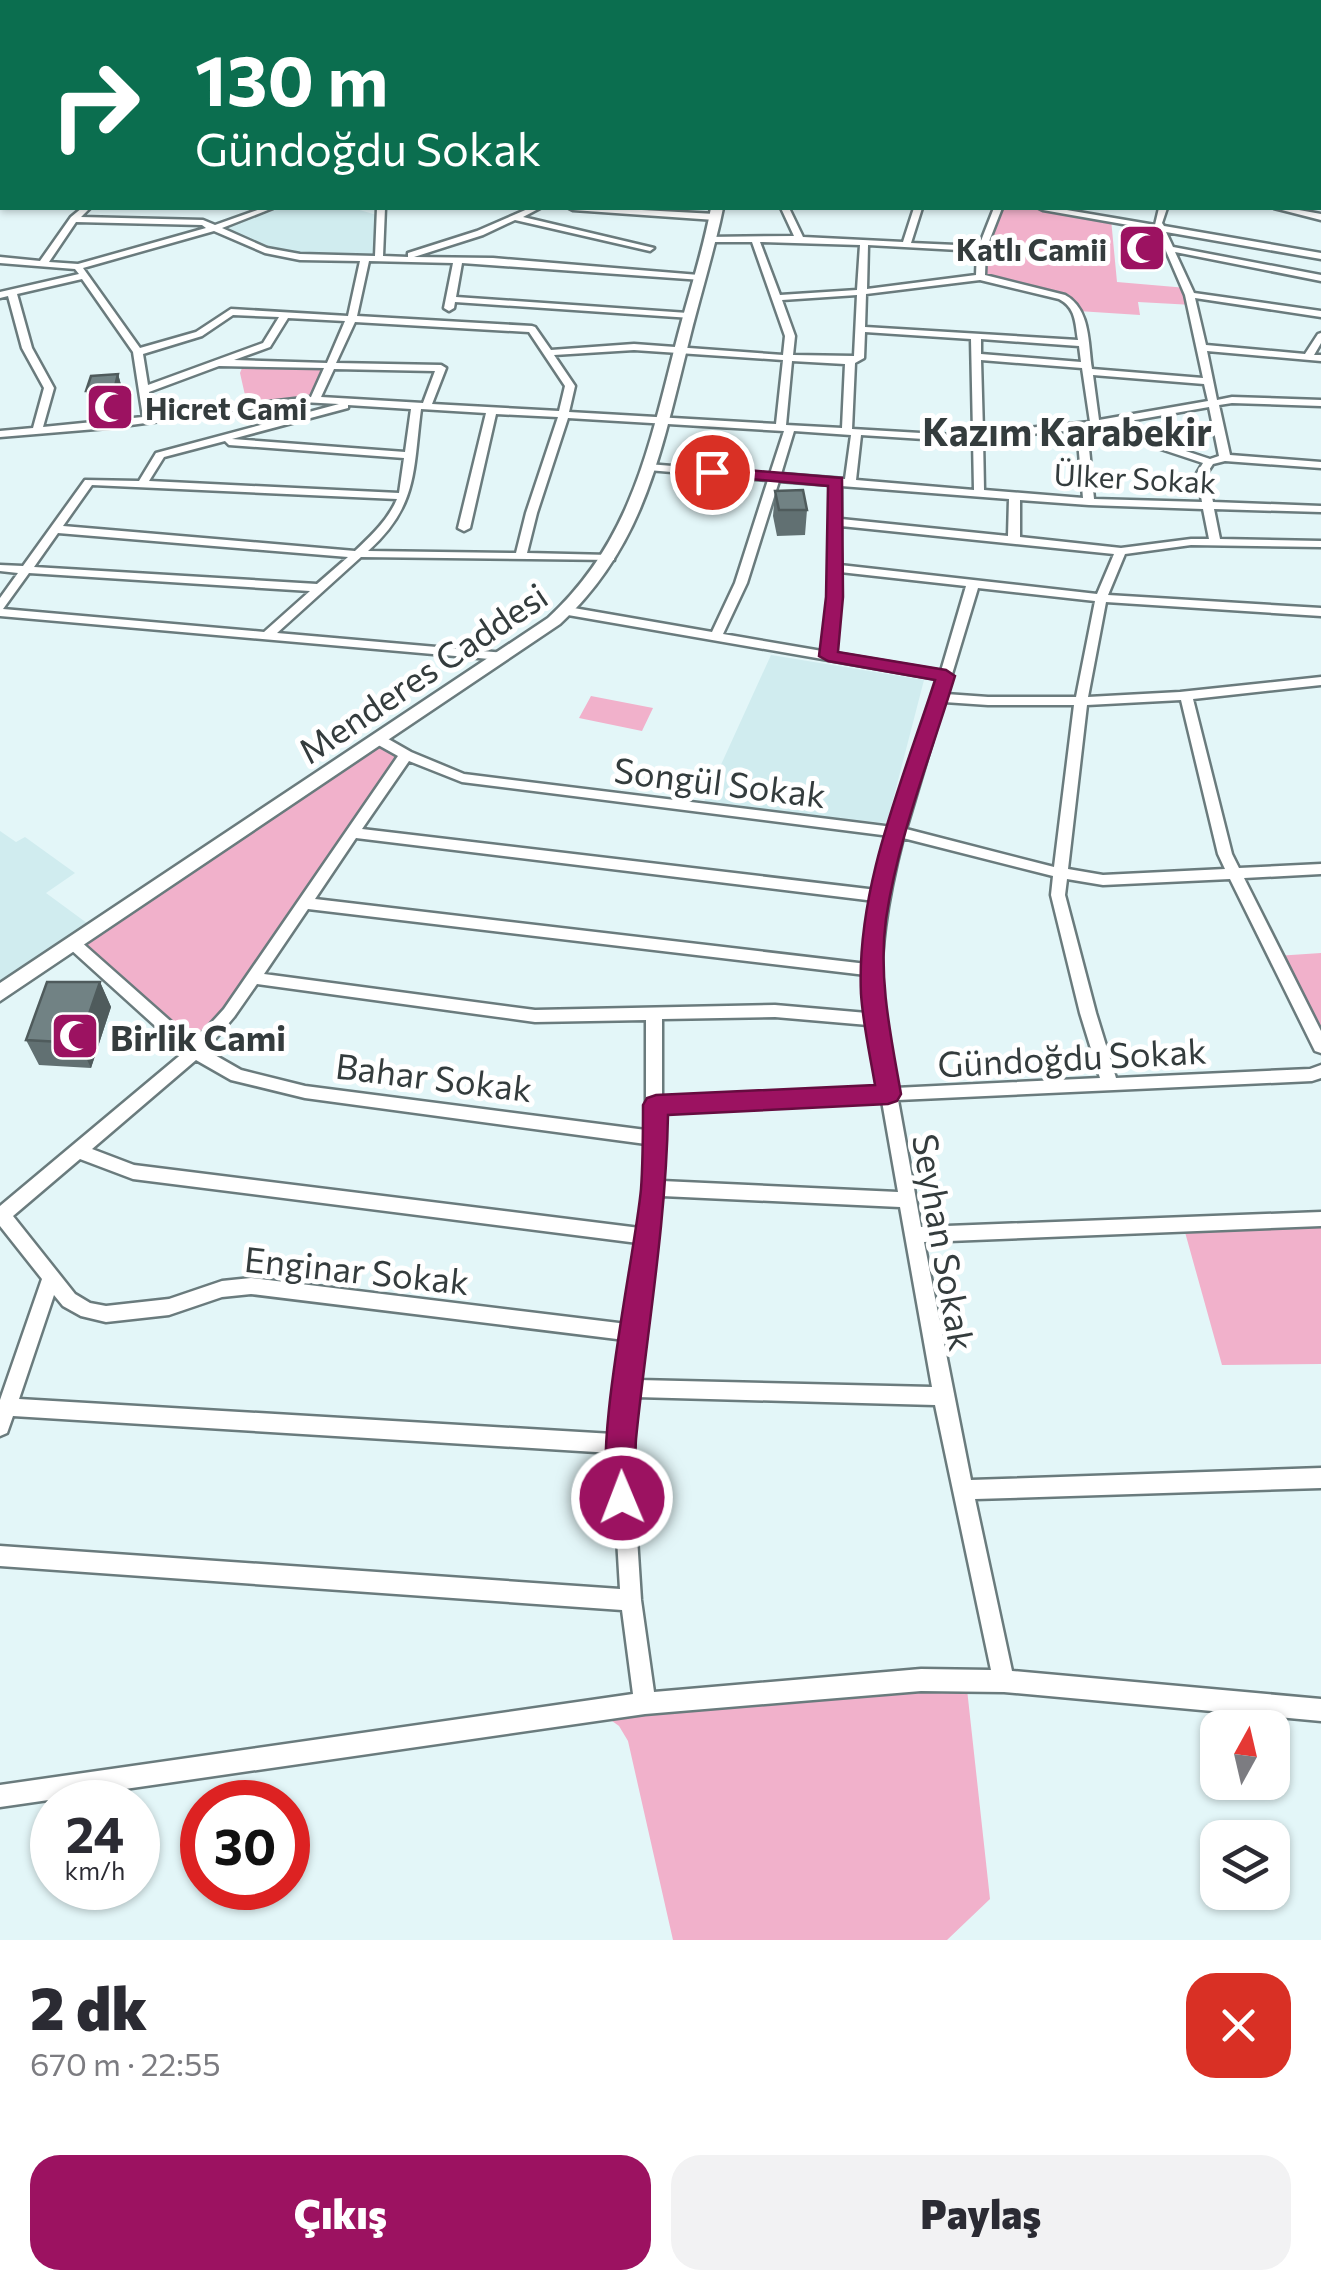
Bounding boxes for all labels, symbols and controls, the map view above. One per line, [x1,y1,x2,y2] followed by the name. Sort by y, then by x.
[195,35,388,120] text: 130 m
[30,40,160,170] icon: right
[195,120,541,175] text: Gündoğdu Sokak
[1116,222,1168,274] mosque icon: Katlı Camii
[956,230,1107,267] place label: Katlı Camii
[84,381,136,433] mosque icon: Hicret Cami
[145,389,307,426] place label: Hicret Cami
[922,407,1212,454] district label: Kazım Karabekir
[670,430,755,515] pin
[685,445,740,500] icon: arrive
[1053,454,1217,500] street label: Ülker Sokak
[289,573,555,771] street label: Menderes Caddesi
[612,747,828,815] street label: Songül Sokak
[49,1010,101,1062] mosque icon: Birlik Cami
[110,1015,286,1058] place label: Birlik Cami
[936,1027,1208,1085] street label: Gündoğdu Sokak
[333,1043,535,1109] street label: Bahar Sokak
[905,1130,985,1354] street label: Seyhan Sokak
[243,1236,471,1302] street label: Enginar Sokak
[570,1446,674,1550] position arrow
[1200,1710,1290,1800] north arrow
[1200,1710,1290,1910] map controls
[180,1780,310,1910] speed limit sign: 30
[66,1802,124,1863] text: 24
[1200,1820,1290,1910] button: layers
[65,1855,125,1885] text: km/h
[30,1969,147,2042] text: 2 dk
[1186,1973,1291,2078] button: close
[30,2043,221,2083] text: 670 m · 22:55
[30,2155,651,2270] button: Çıkış
[671,2155,1291,2270] button: Paylaş

